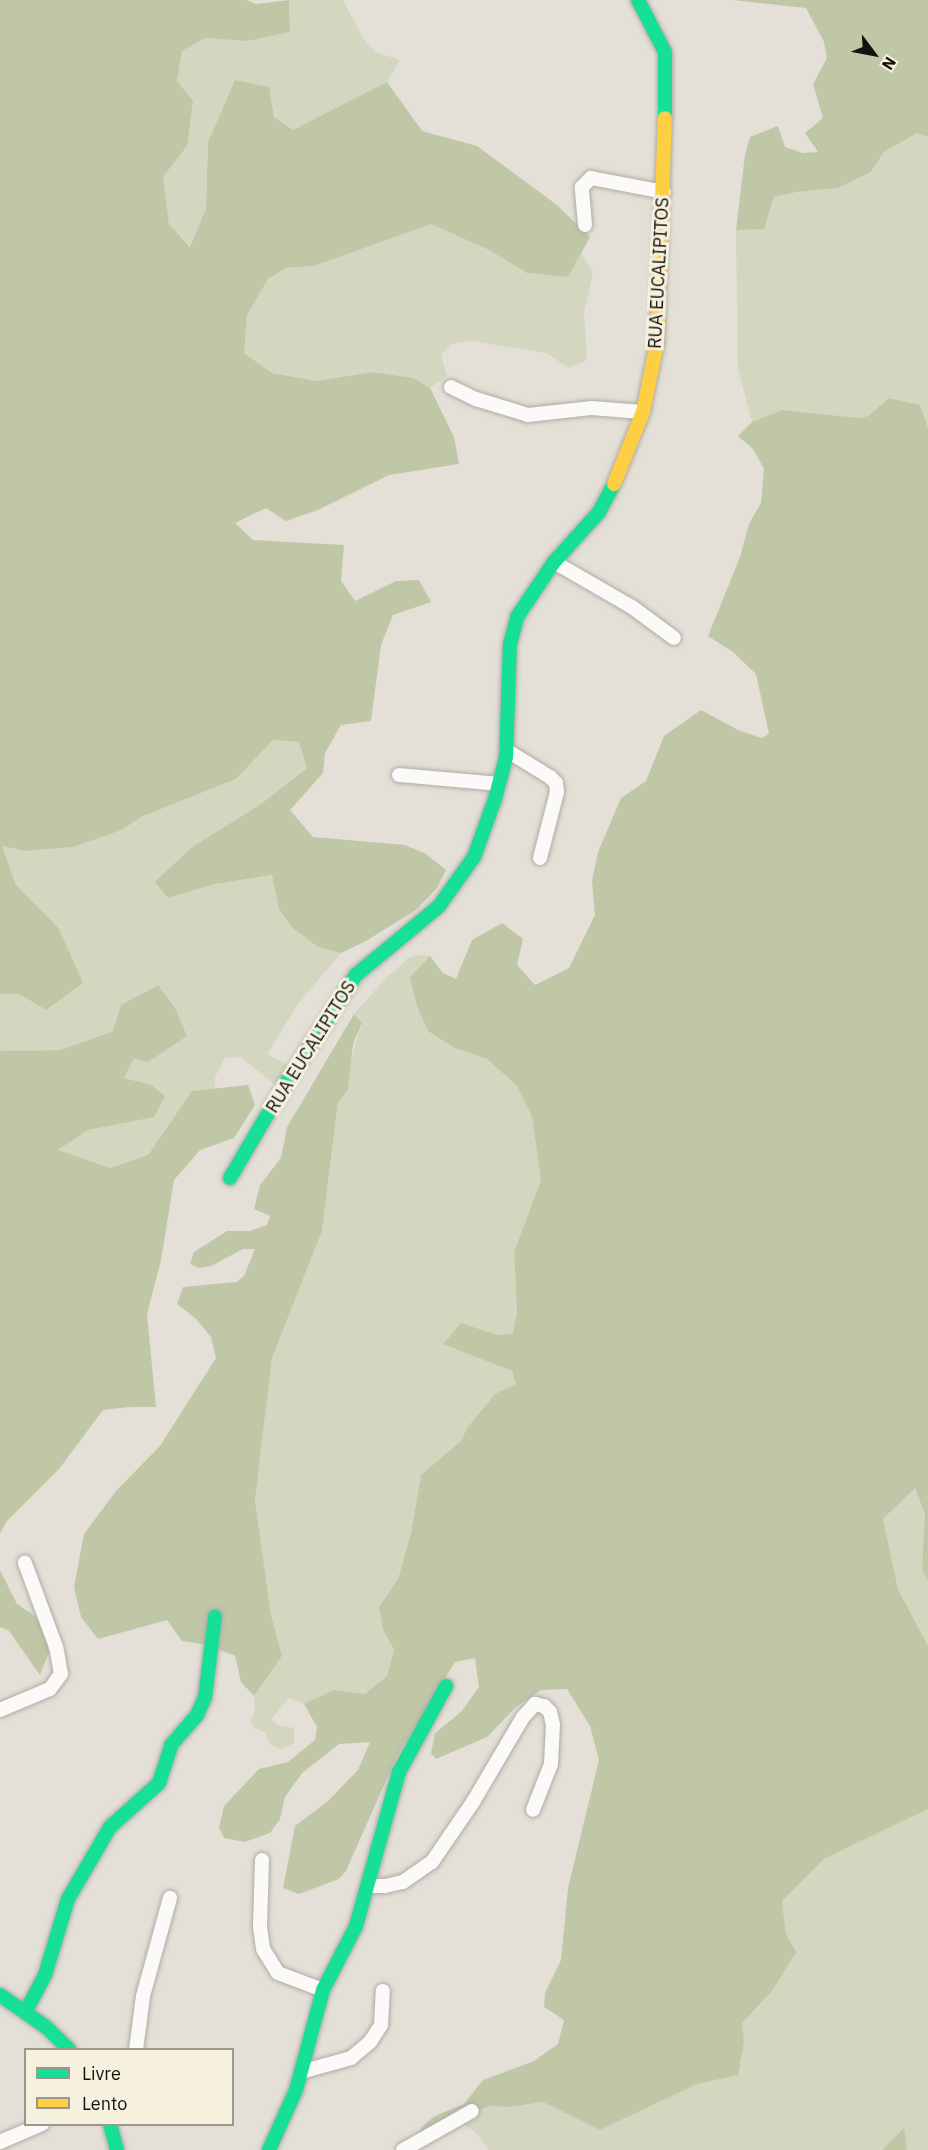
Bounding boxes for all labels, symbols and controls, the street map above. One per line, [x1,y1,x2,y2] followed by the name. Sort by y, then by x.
[844,24,904,84] north arrow
[878,53,901,74] text: N
[644,197,674,349] street label: RUA EUCALIPITOS
[262,977,360,1117] street label: RUA EUCALIPITOS
[24,2048,234,2126] legend
[82,2062,121,2085] text: Livre
[82,2092,127,2115] text: Lento

